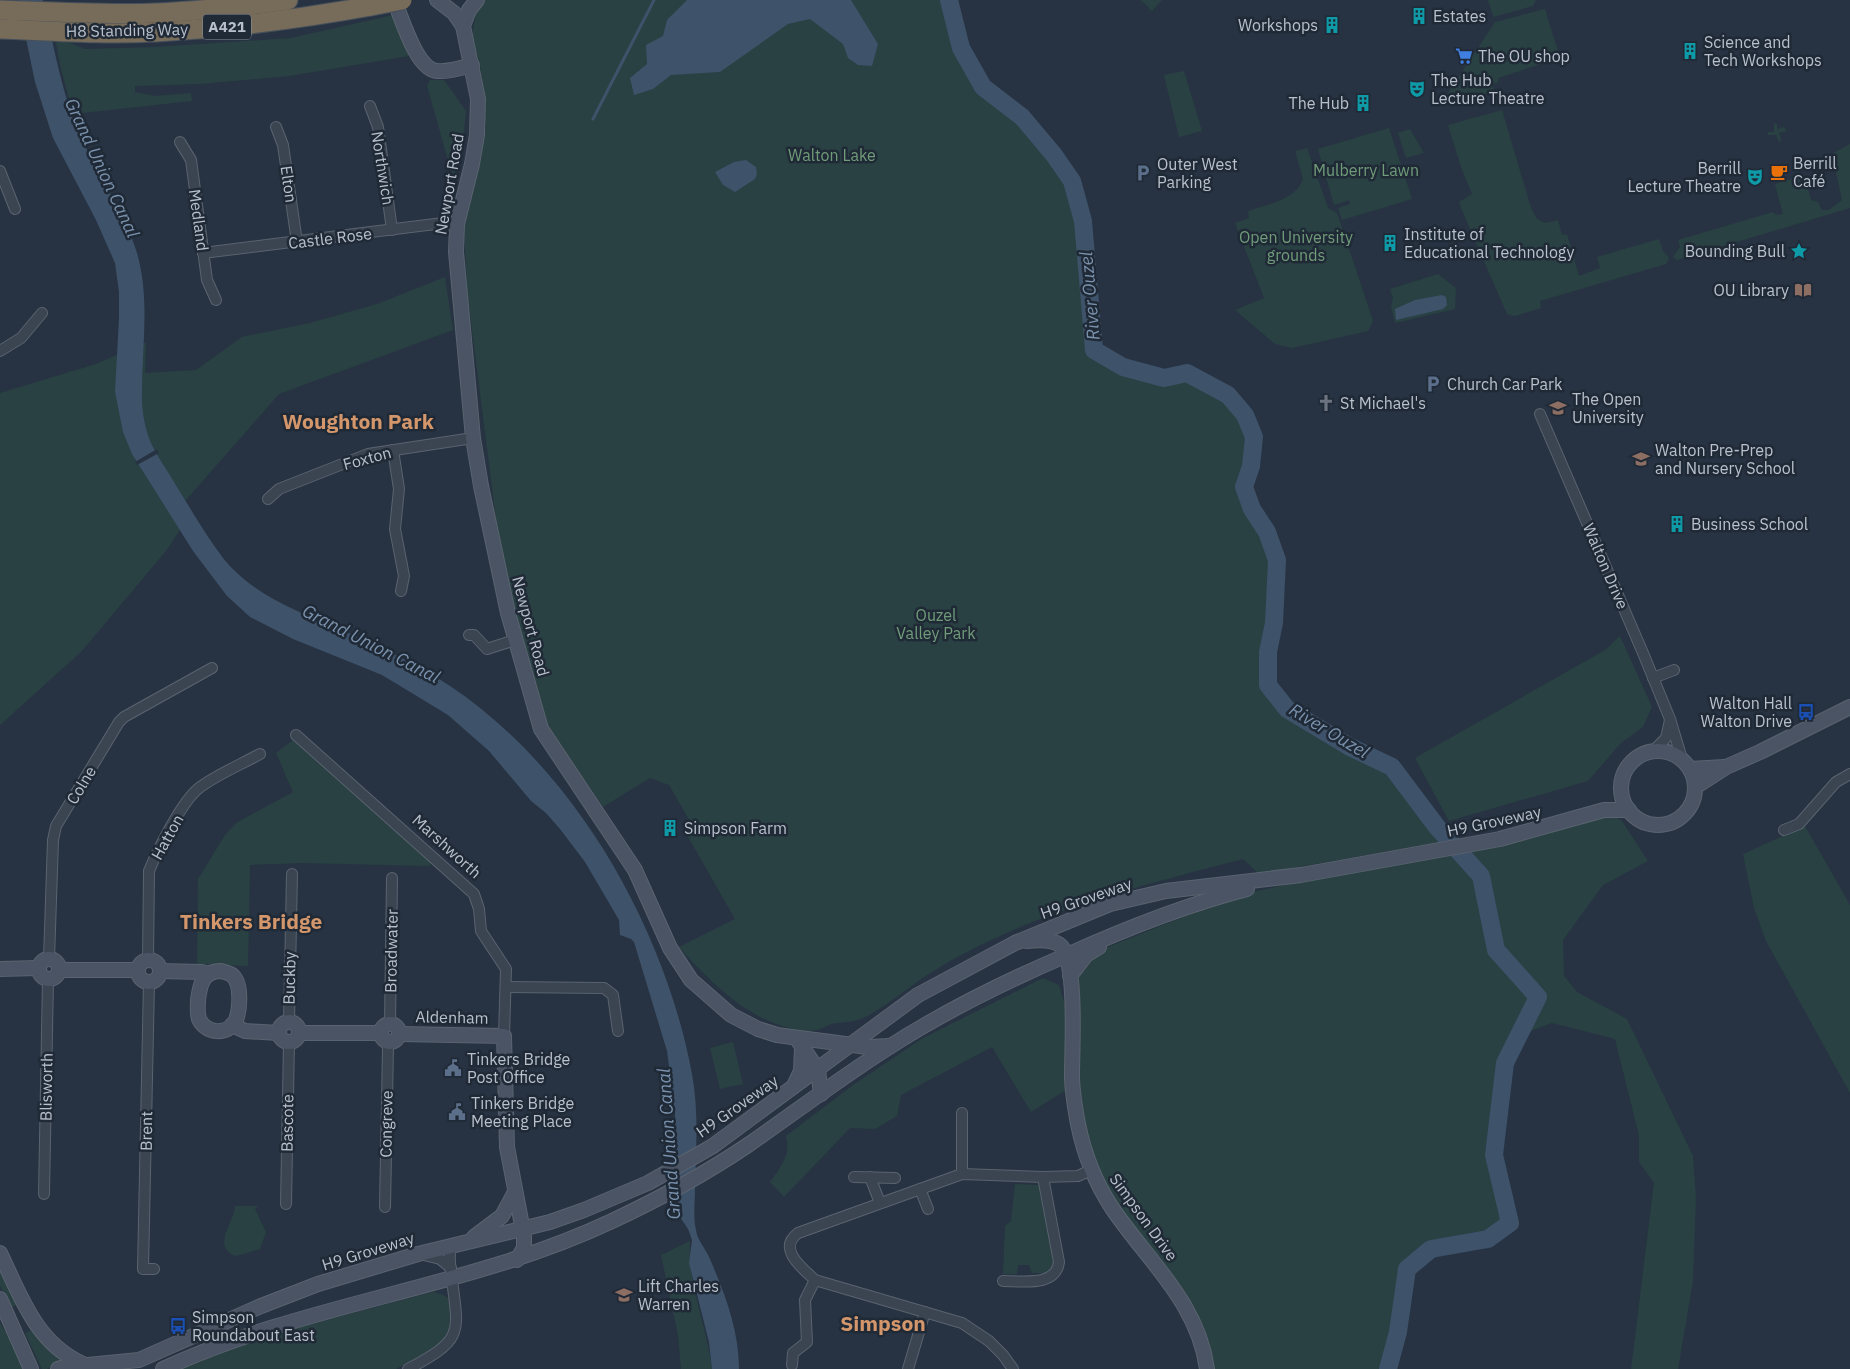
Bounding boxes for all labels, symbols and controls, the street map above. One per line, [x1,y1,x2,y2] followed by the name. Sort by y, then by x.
[1409,6,1429,26] building icon: Estates
[1433,6,1486,26] place label: Estates
[203,15,251,40] road number: A421
[1238,15,1318,35] place label: Workshops
[1322,15,1342,35] building icon: Workshops
[66,19,188,41] street label: H8 Standing Way
[1704,32,1822,70] place label: Science and Tech Workshops
[1680,41,1700,61] building icon: Science and Tech Workshops
[1454,46,1474,66] supermarket icon: The OU shop
[1478,46,1570,66] place label: The OU shop
[1431,70,1545,108] place label: The Hub Lecture Theatre
[1407,79,1427,99] theatre icon: The Hub Lecture Theatre
[1289,93,1349,113] place label: The Hub
[1353,93,1373,113] building icon: The Hub
[60,94,145,241] water label: Grand Union Canal
[367,130,399,206] street label: Northwich
[430,132,468,236] street label: Newport Road
[788,145,876,165] park label: Walton Lake
[1793,153,1837,191] place label: Berrill Café
[1157,154,1238,192] place label: Outer West Parking
[1627,158,1741,196] place label: Berrill Lecture Theatre
[1313,160,1419,180] park label: Mulberry Lawn
[1769,162,1789,182] cafe icon: Berrill Café
[1133,163,1153,183] parking icon: Outer West Parking
[277,164,301,204] street label: Elton
[1745,167,1765,187] theatre icon: Berrill Lecture Theatre
[185,188,213,252] street label: Medland
[287,223,373,253] street label: Castle Rose
[1404,224,1574,262] place label: Institute of Educational Technology
[1239,227,1353,265] park label: Open University grounds
[1380,233,1400,253] building icon: Institute of Educational Technology
[1685,241,1785,261] place label: Bounding Bull
[1789,241,1809,261] place icon: Bounding Bull
[1074,251,1105,341] water label: River Ouzel
[1713,280,1789,300] place label: OU Library
[1793,280,1813,300] library icon: OU Library
[1423,374,1443,394] parking icon: Church Car Park
[1447,374,1563,394] place label: Church Car Park
[1572,389,1644,427] place label: The Open University
[1316,393,1336,413] church icon: St Michael's
[1340,393,1426,413] place label: St Michael's
[1548,398,1568,418] school or university icon: The Open University
[282,407,435,435] district label: Woughton Park
[1655,440,1795,478] place label: Walton Pre-Prep and Nursery School
[341,442,393,474] street label: Foxton
[1631,449,1651,469] school or university icon: Walton Pre-Prep and Nursery School
[1667,514,1687,534] building icon: Business School
[1691,514,1808,534] place label: Business School
[1579,520,1633,612] street label: Walton Drive
[508,574,554,678] street label: Newport Road
[299,599,444,688] water label: Grand Union Canal
[896,605,976,643] park label: Ouzel Valley Park
[1701,693,1792,731] place label: Walton Hall Walton Drive
[1285,698,1373,763] water label: River Ouzel
[1796,702,1816,722] bus stop icon: Walton Hall Walton Drive
[62,762,100,808] street label: Colne
[1445,801,1543,841] street label: H9 Groveway
[408,810,486,882] street label: Marshworth
[146,811,188,863] street label: Hatton
[660,818,680,838] building icon: Simpson Farm
[684,818,787,838] place label: Simpson Farm
[1038,873,1134,923] street label: H9 Groveway
[180,907,323,935] district label: Tinkers Bridge
[380,909,402,993] street label: Broadwater
[279,951,299,1005] street label: Buckby
[415,1006,489,1028] street label: Aldenham
[467,1049,571,1087] place label: Tinkers Bridge Post Office
[35,1053,57,1121] street label: Blisworth
[443,1058,463,1078] public building icon: Tinkers Bridge Post Office
[652,1068,685,1220] water label: Grand Union Canal
[692,1070,782,1142] street label: H9 Groveway
[375,1090,397,1158] street label: Congreve
[471,1093,575,1131] place label: Tinkers Bridge Meeting Place
[276,1094,298,1152] street label: Bascote
[447,1102,467,1122] public building icon: Tinkers Bridge Meeting Place
[136,1111,156,1151] street label: Brent
[1106,1169,1183,1265] street label: Simpson Drive
[319,1227,417,1275] street label: H9 Groveway
[638,1276,719,1314] place label: Lift Charles Warren
[614,1285,634,1305] school or university icon: Lift Charles Warren
[192,1307,315,1345] place label: Simpson Roundabout East
[840,1309,926,1337] district label: Simpson
[168,1316,188,1336] bus stop icon: Simpson Roundabout East

